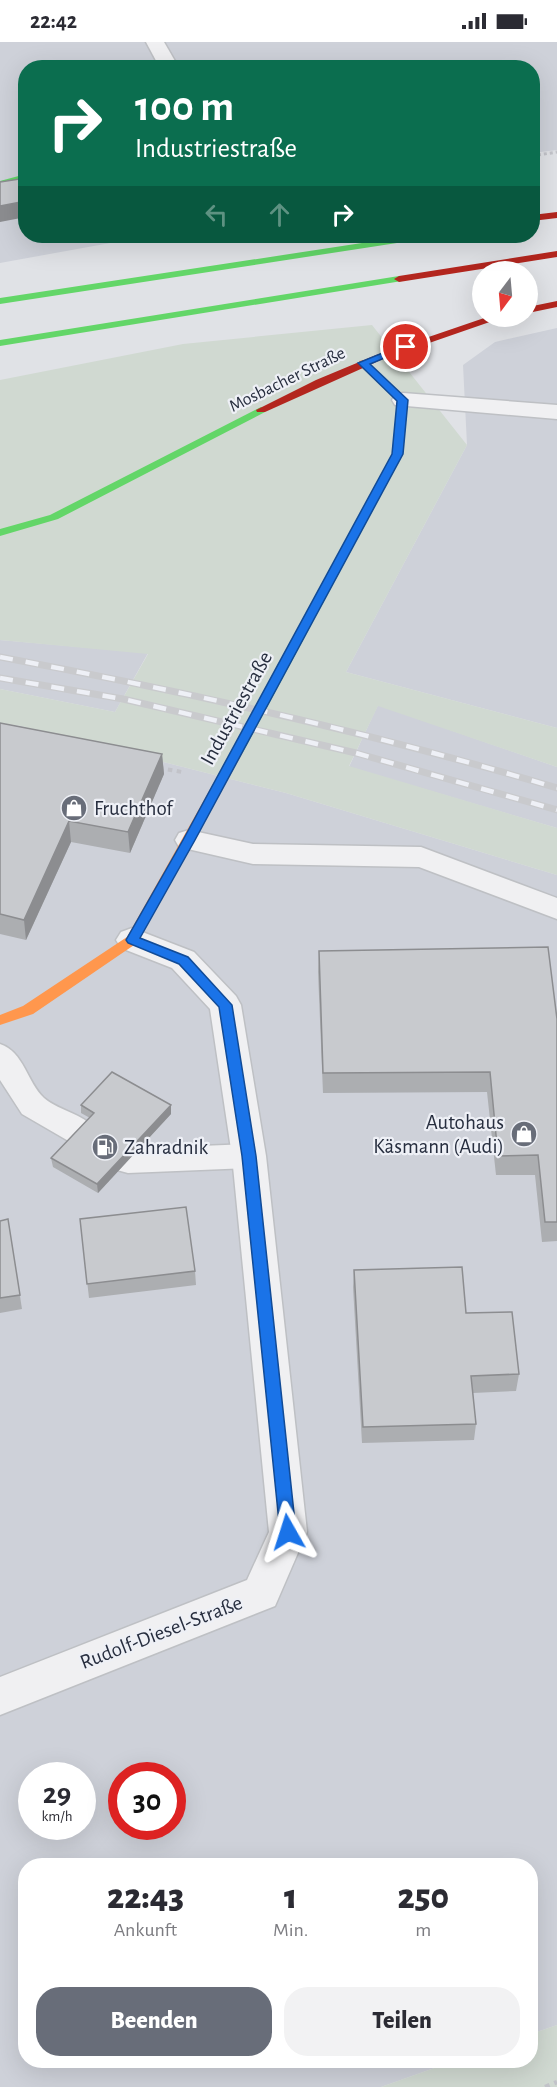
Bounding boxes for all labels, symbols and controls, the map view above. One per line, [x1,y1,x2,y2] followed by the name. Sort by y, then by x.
[30,10,77,32] text: 22:42
[36,84,114,162] icon: right
[135,86,234,128] text: 100 m
[135,135,297,162] text: Industriestraße
[200,198,233,231] icon: left
[263,198,296,231] icon: ahead
[326,198,359,231] icon: right
[472,261,538,327] north arrow
[472,261,538,327] map controls
[380,321,431,372] pin
[389,330,422,363] icon: arrive
[227,344,348,416] street label: Mosbacher Straße
[197,648,276,768] street label: Industriestraße
[59,793,89,823] shop icon: Fruchthof
[94,798,174,819] place label: Fruchthof
[373,1112,504,1157] place label: Autohaus Käsmann (Audi)
[509,1119,539,1149] shop icon: Autohaus Käsmann (Audi)
[90,1132,120,1162] fuel station icon: Zahradnik
[124,1137,209,1158] place label: Zahradnik
[256,1500,320,1564] position arrow
[77,1592,245,1673] street label: Rudolf-Diesel-Straße
[108,1762,186,1840] speed limit sign: 30
[43,1779,71,1809] text: 29
[42,1809,72,1824] text: km/h
[107,1879,184,1915] text: 22:43
[284,1879,297,1915] text: 1
[397,1879,449,1915] text: 250
[114,1920,177,1940] text: Ankunft
[273,1920,308,1940] text: Min.
[415,1920,431,1940] text: m
[36,1987,272,2056] button: Beenden
[284,1987,520,2056] button: Teilen

